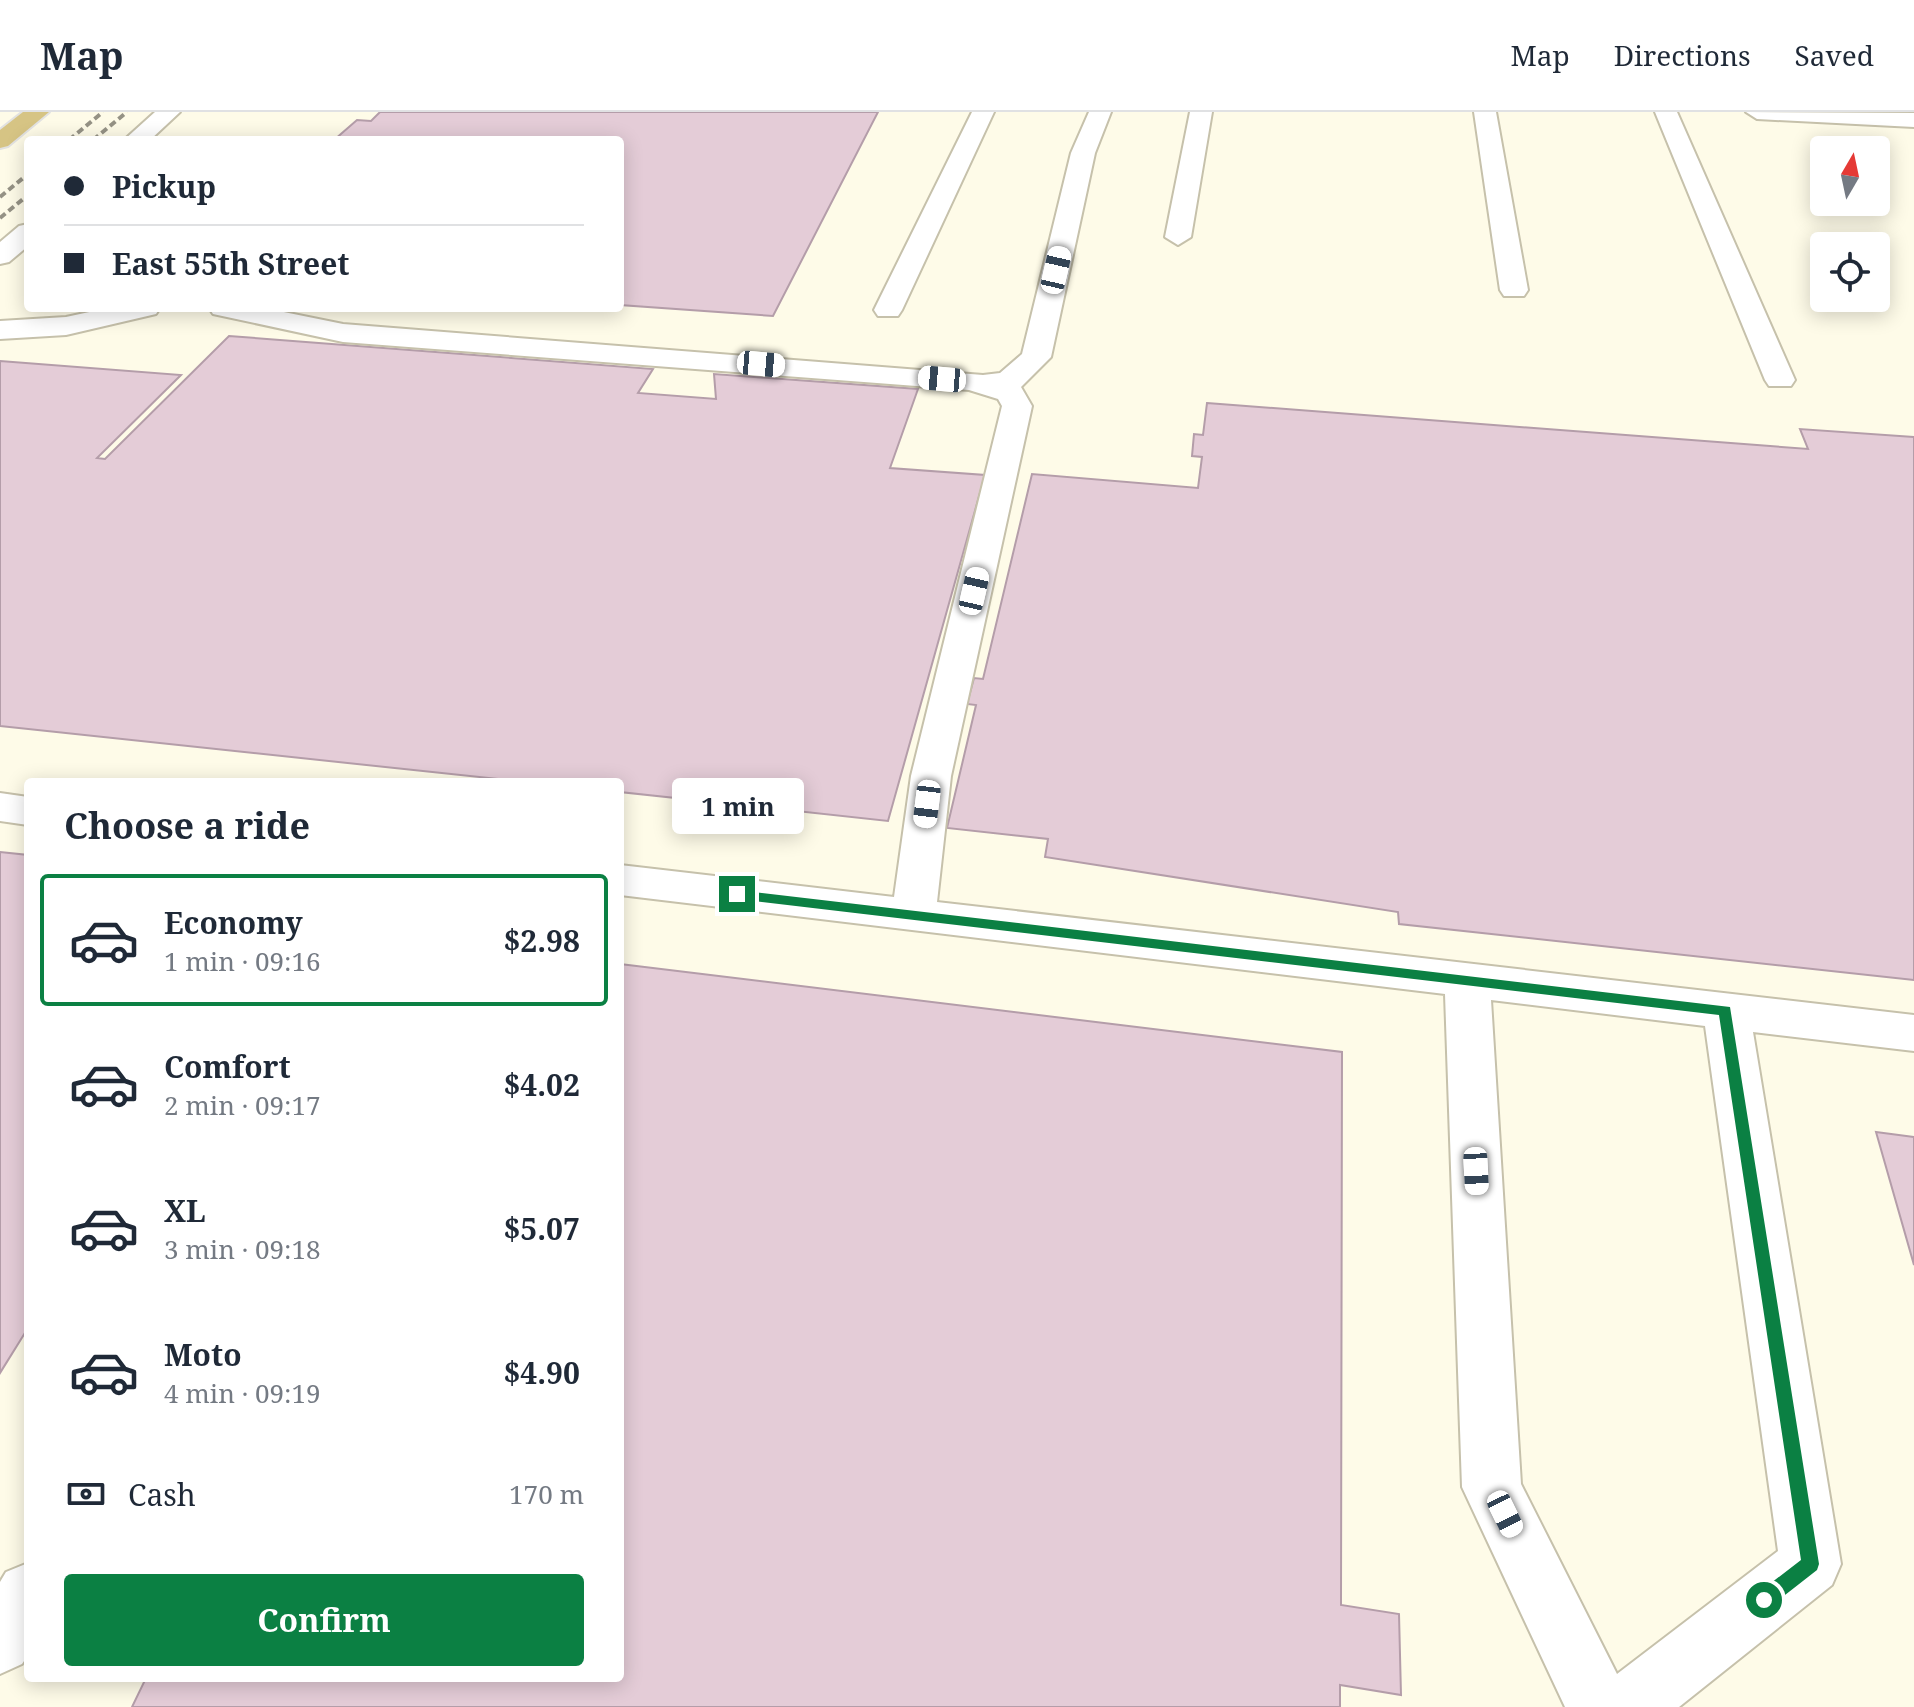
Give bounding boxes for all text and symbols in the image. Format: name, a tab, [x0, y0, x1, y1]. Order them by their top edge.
text: Map	[40, 29, 124, 81]
text: Map	[1510, 36, 1570, 74]
text: Directions	[1614, 36, 1751, 74]
text: Saved	[1795, 36, 1874, 74]
north arrow	[1810, 136, 1890, 216]
map controls	[1810, 136, 1890, 312]
text: Pickup	[112, 166, 216, 207]
button: locate	[1810, 232, 1890, 312]
text: East 55th Street	[112, 243, 350, 284]
car	[1039, 244, 1073, 296]
car	[736, 350, 786, 378]
car	[917, 365, 967, 393]
car	[957, 565, 991, 617]
callout: 1 min	[671, 778, 803, 834]
car	[912, 779, 942, 829]
text: 1 min	[701, 788, 775, 824]
text: Choose a ride	[64, 801, 310, 850]
route end	[719, 876, 755, 912]
text: Economy	[164, 902, 303, 943]
icon: car	[68, 904, 140, 976]
text: $2.98	[503, 920, 580, 961]
text: 1 min · 09:16	[164, 943, 321, 979]
text: Comfort	[164, 1046, 291, 1087]
icon: car	[68, 1048, 140, 1120]
text: $4.02	[503, 1064, 580, 1105]
text: 2 min · 09:17	[164, 1087, 321, 1123]
car	[1463, 1146, 1489, 1196]
text: XL	[164, 1190, 206, 1231]
icon: car	[68, 1192, 140, 1264]
text: $5.07	[503, 1208, 580, 1249]
text: 3 min · 09:18	[164, 1231, 321, 1267]
text: Moto	[164, 1334, 242, 1375]
icon: car	[68, 1336, 140, 1408]
text: $4.90	[503, 1352, 580, 1393]
text: 4 min · 09:19	[164, 1375, 321, 1411]
icon: cash	[64, 1472, 108, 1516]
text: Cash	[128, 1474, 196, 1515]
text: 170 m	[509, 1476, 584, 1512]
car	[1484, 1487, 1526, 1541]
button: Confirm	[64, 1574, 584, 1666]
route start	[1746, 1582, 1782, 1618]

